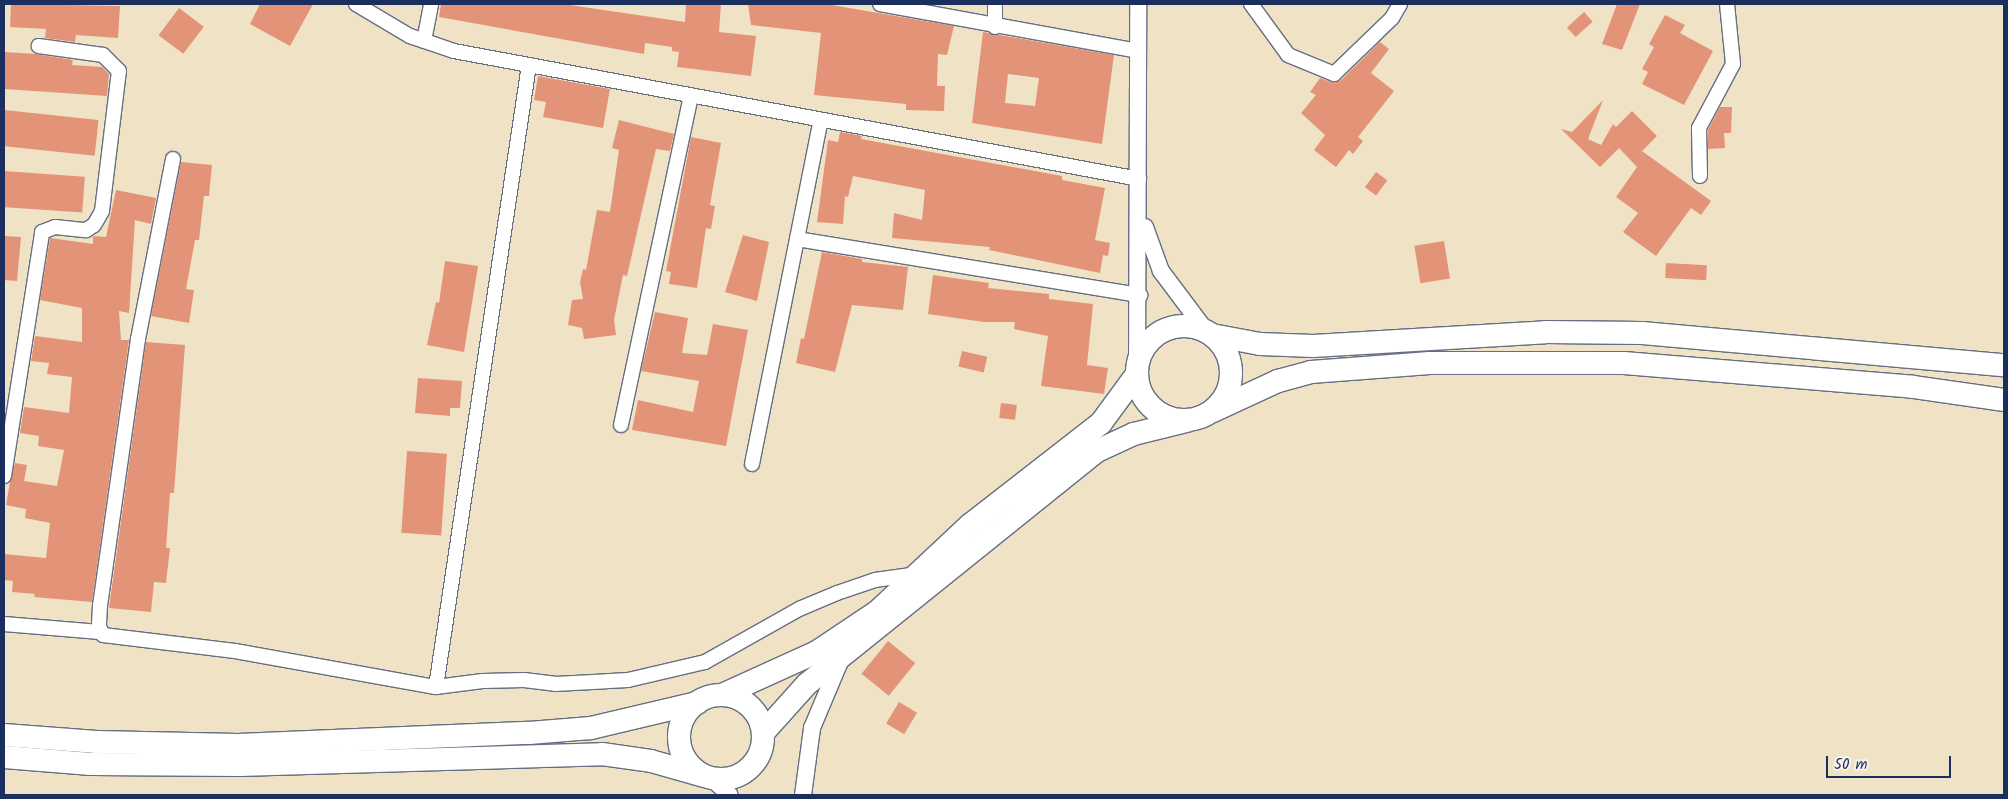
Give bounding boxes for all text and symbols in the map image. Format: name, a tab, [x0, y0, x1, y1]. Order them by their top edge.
scale bar	[1828, 746, 1953, 778]
text: 50 m	[1834, 753, 1868, 777]

